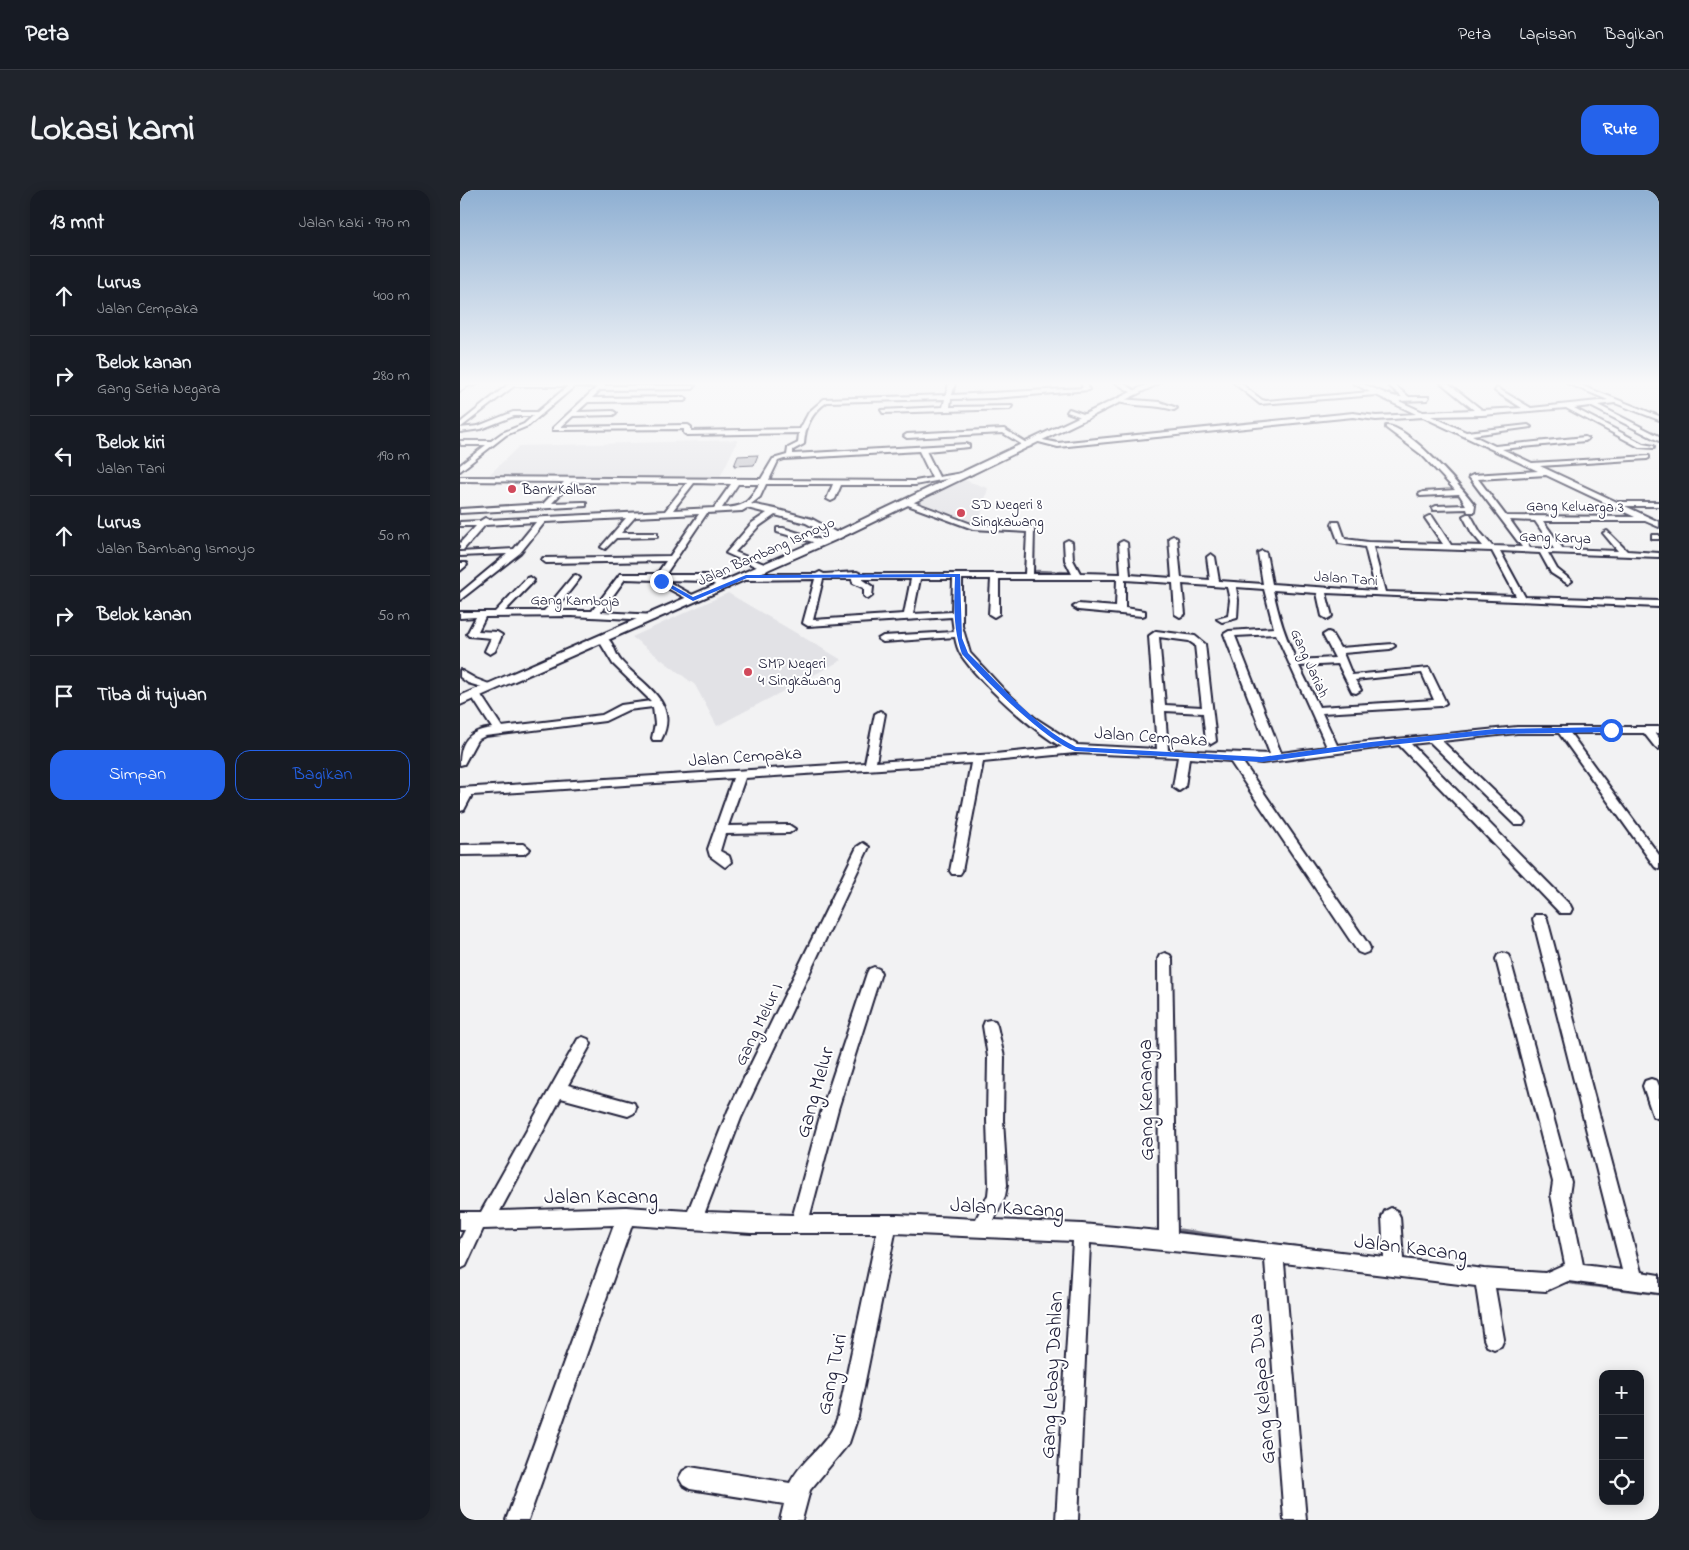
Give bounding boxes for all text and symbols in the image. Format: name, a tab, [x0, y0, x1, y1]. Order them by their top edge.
text: Peta	[25, 17, 69, 52]
text: Peta	[1458, 22, 1491, 48]
text: Lapisan	[1519, 22, 1576, 48]
text: Bagikan	[1604, 22, 1664, 48]
text: Lokasi kami	[30, 105, 195, 156]
button: Rute	[1581, 105, 1659, 155]
text: 13 mnt	[50, 208, 104, 238]
text: Jalan kaki · 970 m	[299, 211, 410, 235]
text: Lurus	[97, 270, 141, 297]
icon: ahead	[50, 282, 78, 310]
text: 400 m	[373, 284, 410, 308]
text: Jalan Cempaka	[97, 297, 198, 321]
text: Belok kanan	[97, 350, 191, 377]
icon: right	[50, 362, 78, 390]
text: 280 m	[373, 364, 410, 388]
text: Gang Setia Negara	[97, 377, 221, 401]
text: Belok kiri	[97, 430, 165, 457]
icon: left	[50, 442, 78, 470]
text: 190 m	[377, 444, 410, 468]
text: Jalan Tani	[97, 457, 165, 481]
place label: Bank Kalbar	[521, 479, 597, 501]
marker: Bank Kalbar	[506, 483, 518, 495]
place label: SD Negeri 8 Singkawang	[971, 494, 1044, 534]
street label: Gang Keluarga 3	[1526, 495, 1624, 520]
marker: SD Negeri 8 Singkawang	[955, 507, 967, 519]
text: Lurus	[97, 510, 141, 537]
street label: Jalan Bambang Ismoyo	[694, 512, 839, 593]
icon: ahead	[50, 522, 78, 550]
text: 50 m	[378, 524, 410, 548]
street label: Gang Karya	[1519, 526, 1591, 551]
text: Jalan Bambang Ismoyo	[97, 537, 255, 561]
street label: Jalan Tani	[1313, 566, 1379, 592]
route end	[650, 570, 673, 593]
street label: Gang Kamboja	[530, 589, 620, 614]
icon: right	[50, 602, 78, 630]
text: Belok kanan	[97, 602, 191, 629]
text: 50 m	[378, 604, 410, 628]
street label: Gang Jariah	[1283, 625, 1334, 702]
place label: SMP Negeri 4 Singkawang	[758, 653, 841, 693]
marker: SMP Negeri 4 Singkawang	[742, 666, 754, 678]
icon: arrive	[50, 682, 78, 710]
text: Tiba di tujuan	[97, 682, 207, 709]
route start	[1600, 719, 1623, 742]
street label: Jalan Cempaka	[1093, 721, 1208, 755]
street label: Jalan Cempaka	[688, 741, 803, 775]
button: Simpan	[50, 750, 225, 800]
button: Bagikan	[235, 750, 410, 800]
street label: Gang Melur I	[729, 979, 792, 1071]
street label: Gang Kenanga	[1131, 1039, 1165, 1161]
street label: Gang Melur	[789, 1043, 845, 1142]
street label: Jalan Kacang	[544, 1183, 658, 1215]
street label: Jalan Kacang	[949, 1191, 1065, 1229]
street label: Jalan Kacang	[1352, 1227, 1469, 1273]
street label: Gang Lebay Dahlan	[1034, 1290, 1074, 1460]
street label: Gang Kelapa Dua	[1241, 1312, 1286, 1465]
street label: Gang Turi	[810, 1331, 858, 1418]
map controls	[1599, 1370, 1644, 1505]
button: +	[1599, 1370, 1644, 1415]
button: −	[1599, 1415, 1644, 1460]
button: locate	[1599, 1460, 1644, 1505]

